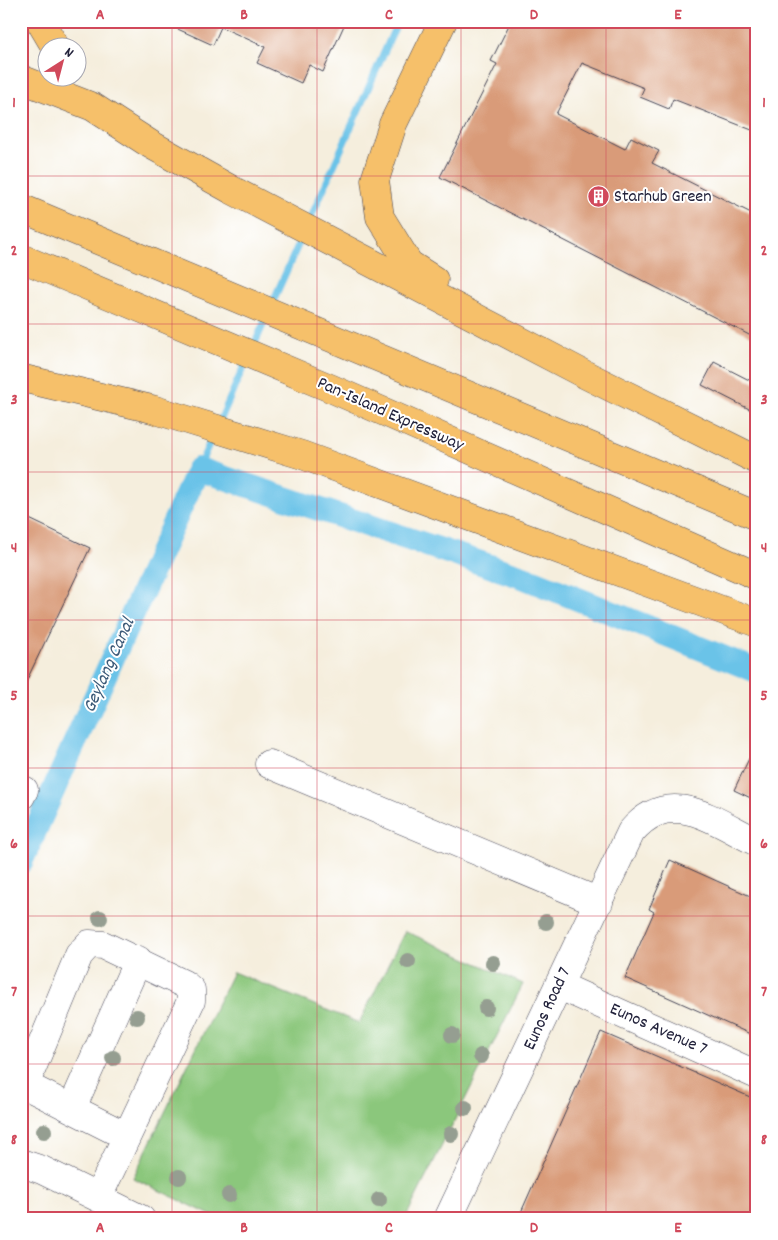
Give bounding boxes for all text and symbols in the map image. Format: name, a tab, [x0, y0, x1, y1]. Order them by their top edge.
text: A	[96, 4, 105, 27]
text: B	[240, 4, 248, 27]
text: C	[385, 4, 393, 27]
text: D	[530, 4, 539, 27]
text: E	[674, 4, 682, 27]
north arrow	[38, 38, 88, 88]
text: N	[60, 43, 77, 63]
text: 1	[12, 92, 16, 115]
text: 1	[762, 92, 766, 115]
building icon: Starhub Green	[586, 185, 610, 209]
place label: Starhub Green	[614, 185, 712, 210]
text: 2	[11, 240, 18, 263]
text: 2	[761, 240, 768, 263]
street label: Pan-Island Expressway	[313, 371, 468, 459]
text: 3	[10, 389, 18, 412]
text: 3	[760, 389, 768, 412]
text: 4	[11, 537, 17, 560]
text: 4	[761, 537, 767, 560]
water label: Geylang Canal	[77, 613, 143, 718]
text: 5	[10, 685, 18, 708]
text: 5	[760, 685, 768, 708]
text: 6	[10, 833, 18, 856]
text: 6	[760, 833, 768, 856]
street label: Eunos Road 7	[518, 963, 578, 1054]
text: 7	[11, 981, 17, 1004]
text: 7	[761, 981, 767, 1004]
street label: Eunos Avenue 7	[605, 997, 711, 1063]
text: 8	[11, 1129, 18, 1152]
text: 8	[761, 1129, 768, 1152]
text: A	[96, 1217, 105, 1240]
text: B	[240, 1217, 248, 1240]
text: C	[385, 1217, 393, 1240]
text: D	[530, 1217, 539, 1240]
text: E	[674, 1217, 682, 1240]

